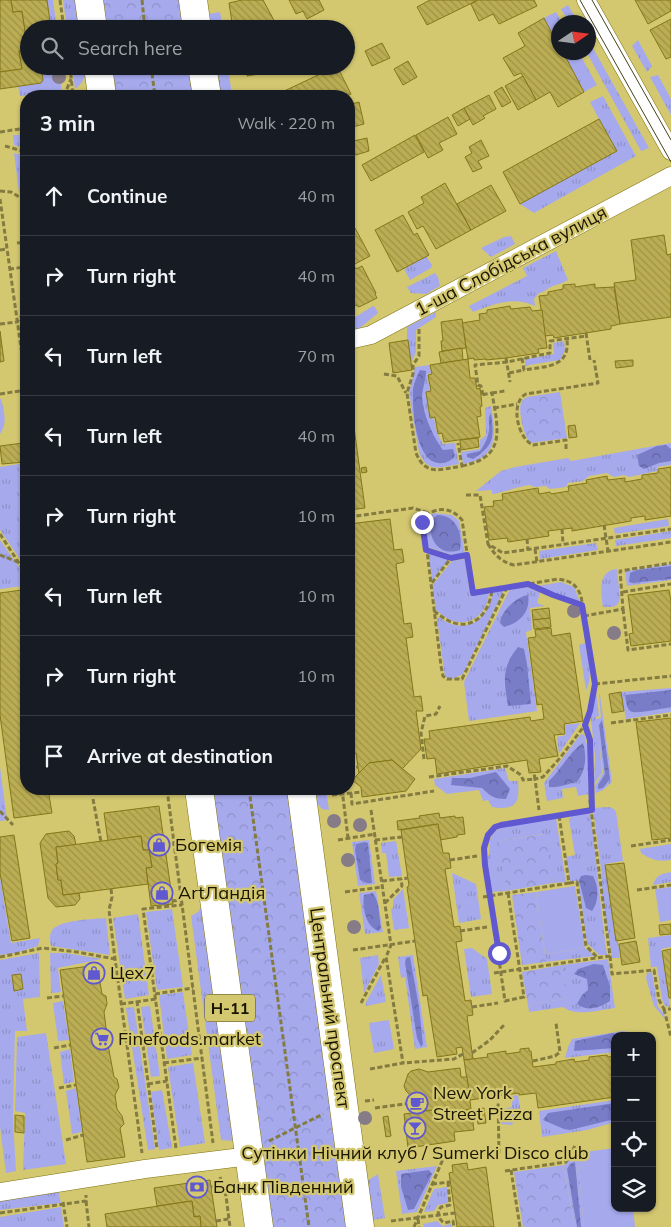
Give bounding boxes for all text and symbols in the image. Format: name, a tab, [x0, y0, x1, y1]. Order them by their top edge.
north arrow	[551, 15, 596, 60]
search box	[20, 20, 355, 75]
icon: search	[38, 34, 66, 62]
text: Search here	[78, 36, 182, 60]
text: 3 min	[40, 110, 95, 136]
text: Walk · 220 m	[237, 113, 335, 133]
icon: ahead	[40, 182, 68, 210]
text: Continue	[87, 184, 167, 208]
text: 40 m	[298, 186, 335, 206]
street label: 1-ша Слобідська вулиця	[411, 200, 611, 321]
icon: right	[40, 262, 68, 290]
text: Turn right	[87, 264, 176, 288]
text: 40 m	[298, 266, 335, 286]
icon: left	[40, 342, 68, 370]
text: Turn left	[87, 344, 162, 368]
text: 70 m	[298, 346, 335, 366]
icon: left	[40, 422, 68, 450]
text: Turn left	[87, 424, 162, 448]
text: 40 m	[298, 426, 335, 446]
icon: right	[40, 502, 68, 530]
text: Turn right	[87, 504, 176, 528]
text: 10 m	[298, 506, 335, 526]
route end	[411, 511, 434, 534]
icon: left	[40, 582, 68, 610]
text: Turn left	[87, 584, 162, 608]
text: 10 m	[298, 586, 335, 606]
icon: right	[40, 662, 68, 690]
text: Turn right	[87, 664, 176, 688]
text: 10 m	[298, 666, 335, 686]
icon: arrive	[40, 742, 68, 770]
text: Arrive at destination	[87, 744, 273, 768]
shop icon: Богемія	[147, 833, 171, 857]
place label: Богемія	[175, 833, 242, 856]
shop icon: ArtЛандія	[150, 881, 174, 905]
place label: ArtЛандія	[178, 881, 265, 904]
street label: Центральний проспект	[305, 906, 356, 1111]
route start	[488, 942, 511, 965]
shop icon: Цех7	[82, 961, 106, 985]
place label: Цех7	[110, 961, 155, 984]
road number: Н-11	[205, 994, 255, 1021]
supermarket icon: Finefoods.market	[90, 1027, 114, 1051]
place label: Finefoods.market	[118, 1027, 261, 1050]
map controls	[611, 1032, 656, 1212]
button: +	[611, 1032, 656, 1077]
button: −	[611, 1077, 656, 1122]
place label: New York Street Pizza	[433, 1081, 533, 1125]
cafe icon: New York Street Pizza	[405, 1091, 429, 1115]
bar icon: Сутінки Нічний клуб / Sumerki Disco club	[403, 1116, 427, 1140]
button: locate	[611, 1122, 656, 1167]
place label: Сутінки Нічний клуб / Sumerki Disco club	[241, 1141, 589, 1164]
button: layers	[611, 1167, 656, 1212]
bank icon: Банк Південний	[185, 1175, 209, 1199]
place label: Банк Південний	[213, 1175, 354, 1198]

